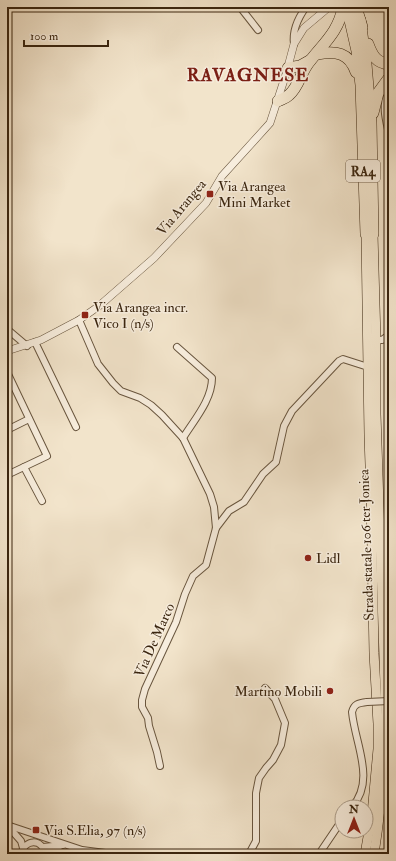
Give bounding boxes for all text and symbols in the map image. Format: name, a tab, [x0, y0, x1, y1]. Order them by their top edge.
scale bar	[24, 22, 108, 48]
text: 100 m	[30, 29, 59, 44]
district label: RAVAGNESE	[187, 64, 309, 87]
road number: RA4	[346, 160, 380, 182]
street label: Via Arangea	[153, 176, 210, 239]
place label: Via Arangea Mini Market	[218, 178, 291, 211]
marker: Via Arangea Mini Market	[205, 189, 215, 199]
place label: Via Arangea incr. Vico I (n/s)	[93, 299, 188, 332]
marker: Via Arangea incr. Vico I (n/s)	[80, 310, 90, 320]
street label: Strada statale 106 ter Jonica	[355, 469, 378, 621]
place label: Lidl	[316, 550, 341, 567]
marker: Lidl	[303, 553, 313, 563]
street label: Via De Marco	[131, 600, 178, 680]
place label: Martino Mobili	[235, 683, 322, 700]
marker: Martino Mobili	[325, 686, 335, 696]
north arrow	[334, 799, 374, 839]
text: N	[348, 803, 360, 816]
place label: Via S.Elia, 97 (n/s)	[44, 822, 146, 839]
marker: Via S.Elia, 97 (n/s)	[31, 825, 41, 835]

